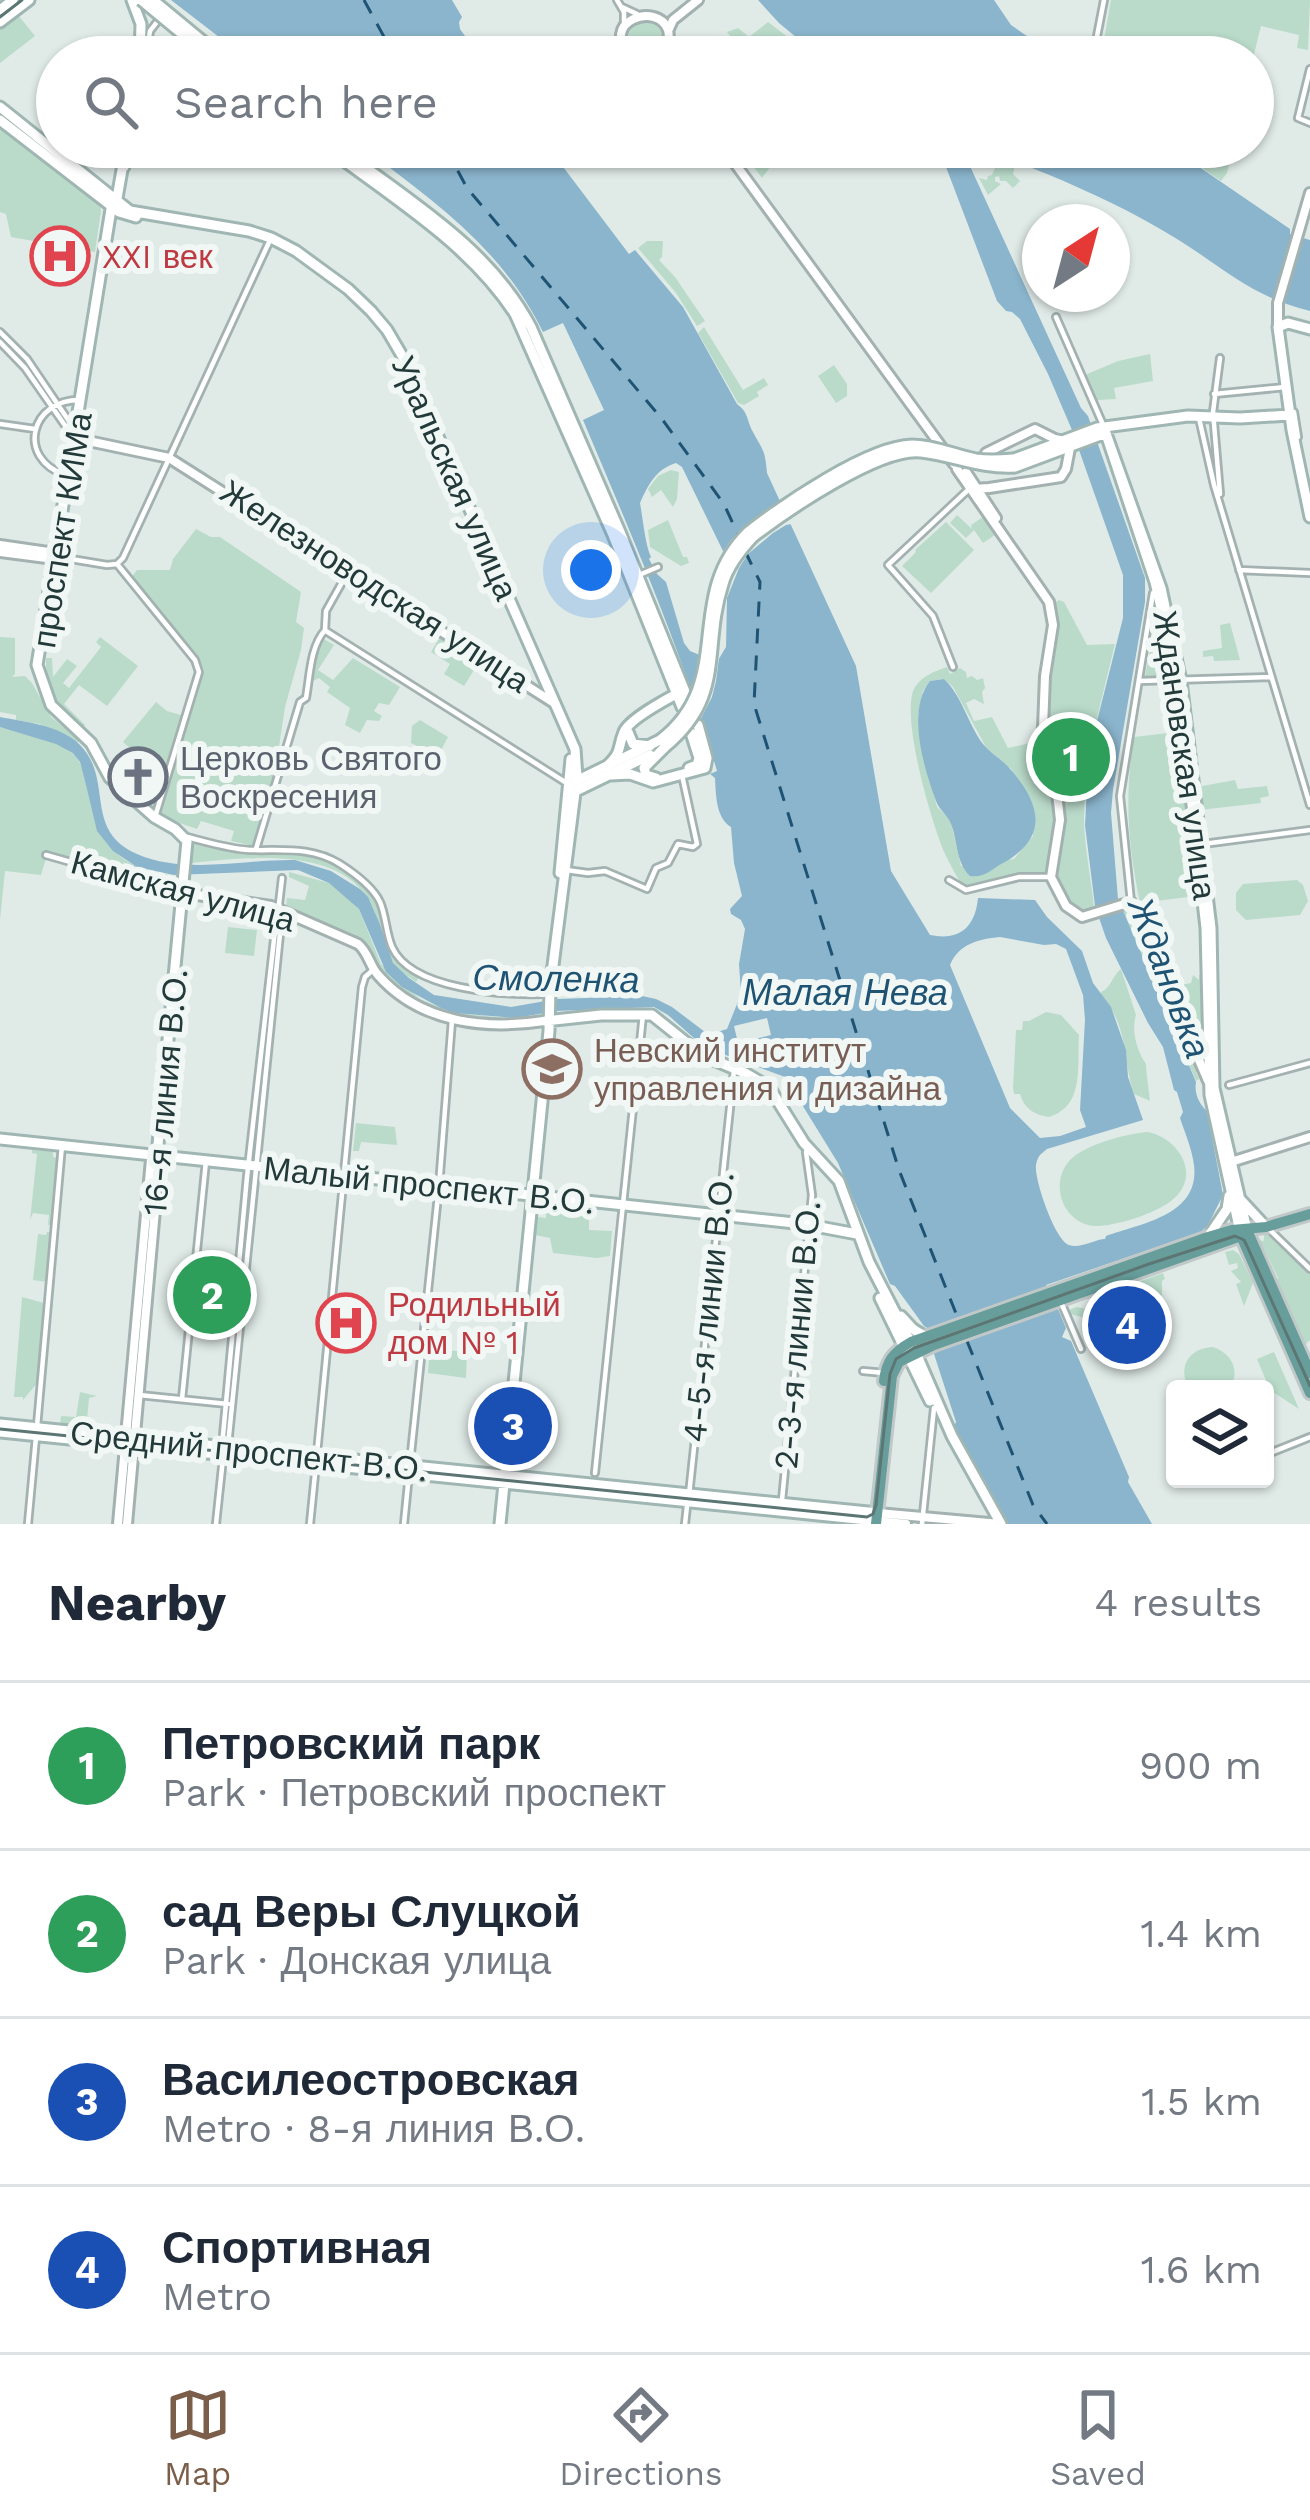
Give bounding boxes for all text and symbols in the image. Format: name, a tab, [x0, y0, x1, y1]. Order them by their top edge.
search box	[36, 36, 1274, 168]
icon: search	[78, 69, 144, 135]
text: Search here	[174, 76, 438, 129]
north arrow	[1022, 204, 1130, 312]
hospital icon: XXI век	[29, 225, 91, 287]
place label: XXI век	[102, 237, 213, 276]
street label: Уральская улица	[384, 350, 526, 606]
street label: проспект КИМа	[24, 409, 100, 650]
street label: Железноводская улица	[213, 472, 537, 701]
your location	[561, 540, 621, 600]
street label: Ждановская улица	[1145, 608, 1225, 903]
pin: 1	[1032, 712, 1110, 802]
place label: Церковь Святого Воскресения	[180, 739, 442, 816]
church icon: Церковь Святого Воскресения	[107, 746, 169, 808]
street label: Камская улица	[67, 842, 300, 940]
water label: Ждановка	[1118, 890, 1219, 1064]
water label: Смоленка	[472, 957, 640, 1001]
street label: 16-я линия В.О.	[135, 967, 195, 1217]
water label: Малая Нева	[742, 972, 948, 1014]
place label: Невский институт управления и дизайна	[594, 1031, 942, 1108]
school or university icon: Невский институт управления и дизайна	[521, 1038, 583, 1100]
street label: Малый проспект В.О.	[262, 1148, 596, 1222]
street label: 4-5-я линии В.О.	[674, 1170, 742, 1444]
street label: 2-3-я линии В.О.	[766, 1199, 828, 1471]
pin: 2	[173, 1250, 251, 1340]
pin: 4	[1088, 1280, 1166, 1370]
place label: Родильный дом № 1	[388, 1285, 561, 1362]
hospital icon: Родильный дом № 1	[315, 1292, 377, 1354]
map controls	[1166, 1380, 1274, 1488]
button: layers	[1166, 1380, 1274, 1488]
pin: 3	[474, 1381, 552, 1471]
street label: Средний проспект В.О.	[68, 1413, 430, 1489]
text: Nearby	[48, 1573, 226, 1632]
text: 4 results	[1094, 1580, 1262, 1625]
text: Петровский парк	[162, 1717, 540, 1770]
text: 1	[79, 1743, 95, 1788]
text: 900 m	[1139, 1743, 1262, 1788]
text: Park · Петровский проспект	[162, 1770, 666, 1815]
text: сад Веры Слуцкой	[162, 1885, 581, 1938]
text: 2	[75, 1911, 99, 1956]
text: 1.4 km	[1140, 1911, 1262, 1956]
text: Park · Донская улица	[162, 1938, 551, 1983]
text: Василеостровская	[162, 2053, 580, 2106]
text: 3	[75, 2079, 99, 2124]
text: 1.5 km	[1141, 2079, 1262, 2124]
text: Metro · 8-я линия В.О.	[162, 2106, 585, 2151]
text: Спортивная	[162, 2221, 432, 2274]
text: 4	[74, 2247, 100, 2292]
text: 1.6 km	[1141, 2247, 1262, 2292]
text: Metro	[162, 2274, 272, 2319]
tab: Map	[164, 2382, 231, 2493]
tab: Directions	[559, 2382, 722, 2493]
tab: Saved	[1050, 2382, 1146, 2493]

